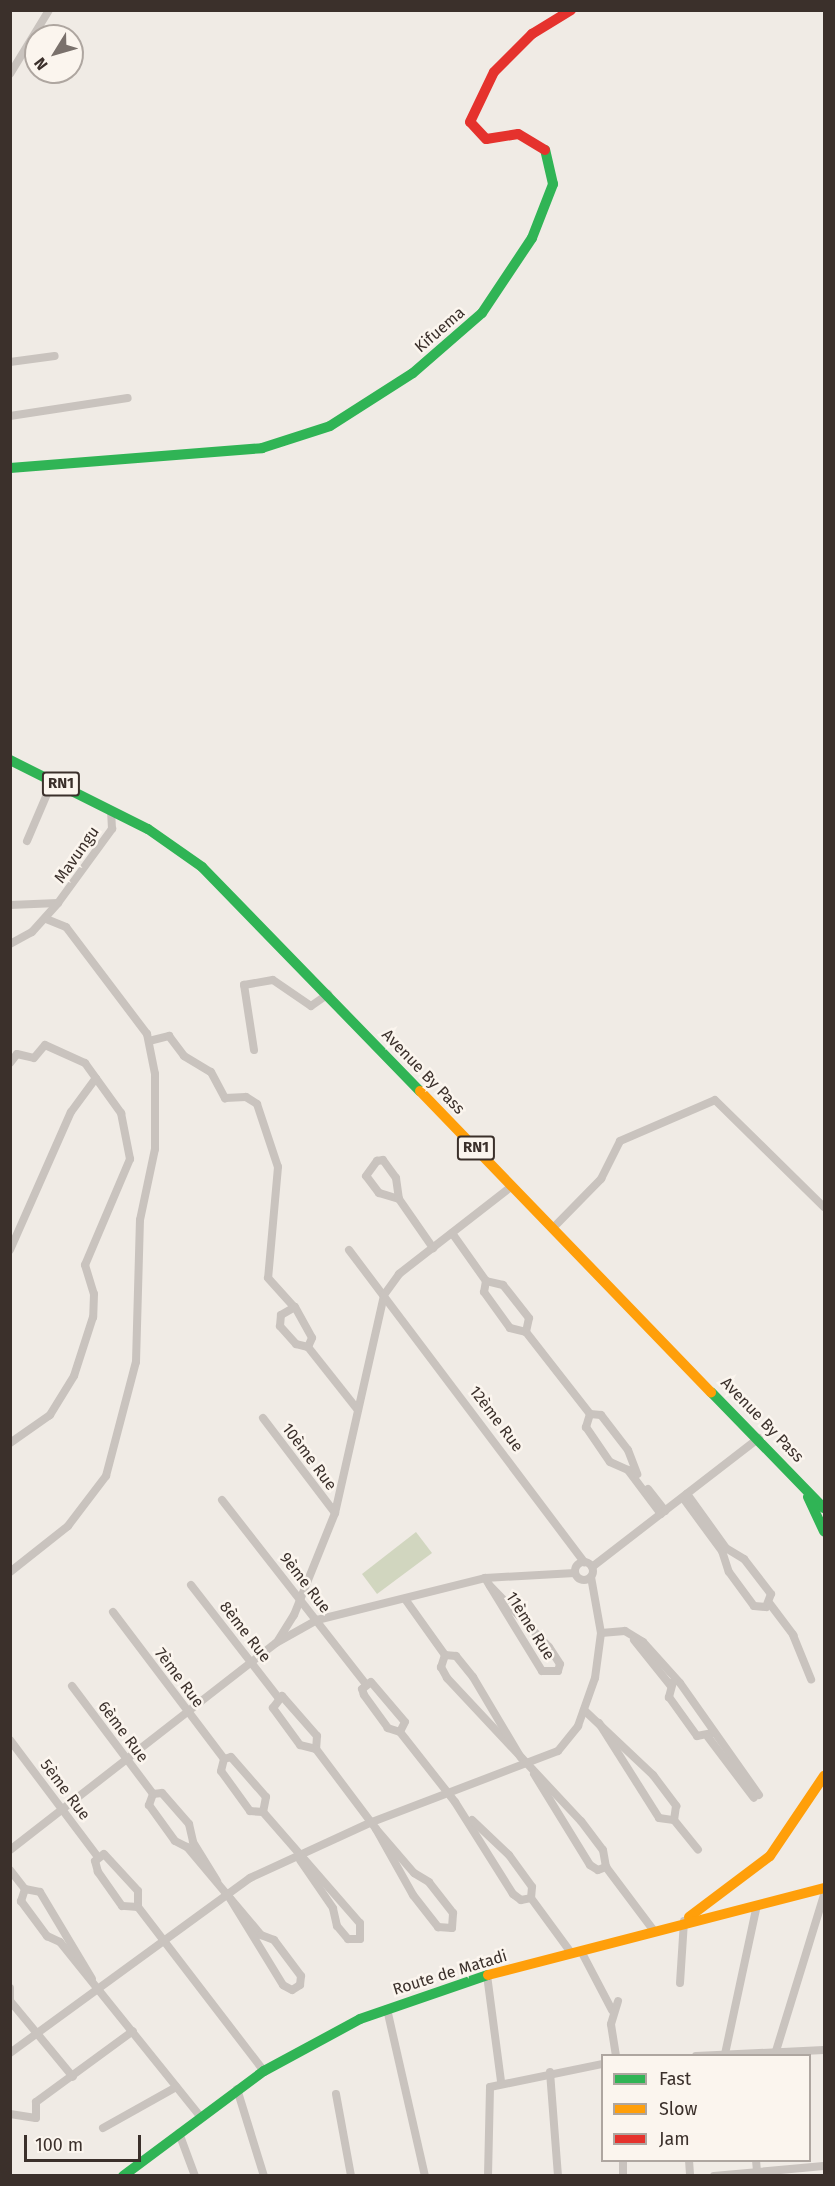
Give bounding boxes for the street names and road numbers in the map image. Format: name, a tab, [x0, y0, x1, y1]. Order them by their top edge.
street label: Kifuema	[411, 303, 469, 357]
road number: RN1	[42, 772, 80, 796]
street label: Mavungu	[51, 823, 103, 887]
street label: Avenue By Pass	[378, 1025, 468, 1119]
road number: RN1	[456, 1136, 496, 1160]
street label: Avenue By Pass	[717, 1373, 807, 1467]
street label: 12ème Rue	[465, 1382, 527, 1456]
street label: 10ème Rue	[278, 1420, 340, 1494]
street label: 9ème Rue	[275, 1549, 335, 1617]
street label: 11ème Rue	[502, 1588, 558, 1664]
street label: 8ème Rue	[215, 1598, 275, 1666]
street label: 7ème Rue	[150, 1644, 208, 1712]
street label: 6ème Rue	[94, 1698, 152, 1766]
street label: 5ème Rue	[36, 1756, 94, 1824]
street label: Route de Matadi	[390, 1946, 510, 2000]

